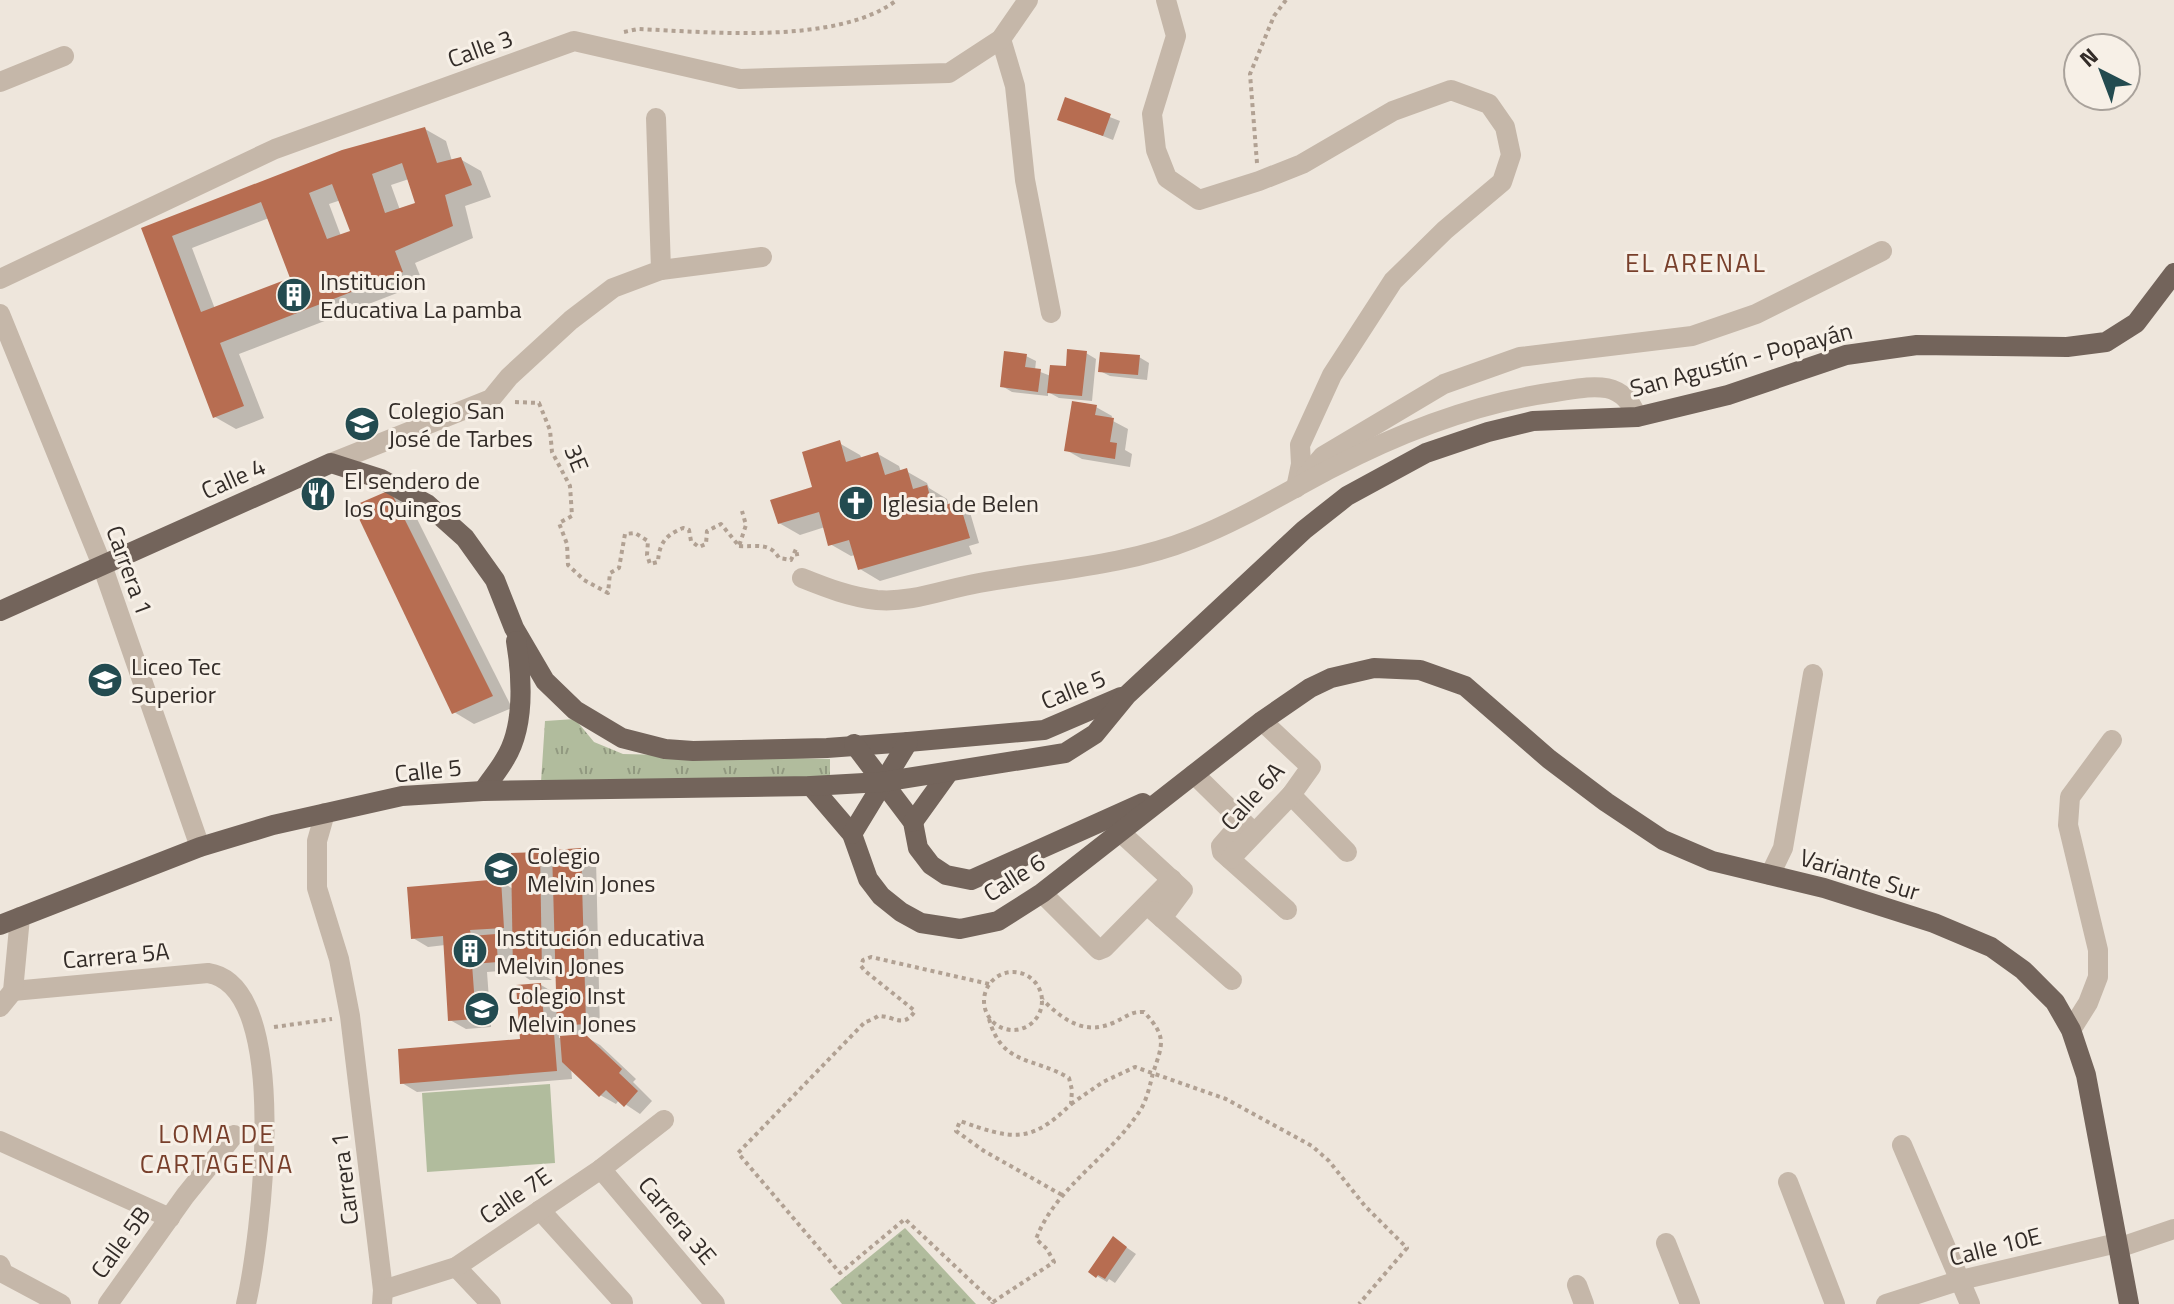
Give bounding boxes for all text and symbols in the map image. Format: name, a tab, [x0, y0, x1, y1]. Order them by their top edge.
street label: Calle 3	[442, 20, 518, 76]
north arrow	[2062, 32, 2142, 112]
text: N	[2072, 39, 2106, 75]
district label: EL ARENAL	[1625, 243, 1767, 282]
place label: Institucion Educativa La pamba	[320, 263, 522, 327]
building icon: Institucion Educativa La pamba	[275, 276, 313, 314]
street label: San Agustín - Popayán	[1626, 312, 1856, 406]
place label: Colegio San José de Tarbes	[388, 392, 533, 456]
school or university icon: Colegio San José de Tarbes	[343, 405, 381, 443]
street label: 3E	[555, 439, 599, 477]
street label: Calle 4	[195, 448, 271, 508]
place label: El sendero de los Quingos	[344, 462, 480, 526]
restaurant icon: El sendero de los Quingos	[299, 475, 337, 513]
church icon: Iglesia de Belen	[837, 484, 875, 522]
place label: Iglesia de Belen	[882, 485, 1039, 521]
street label: Carrera 1	[97, 520, 163, 620]
place label: Liceo Tec Superior	[131, 648, 221, 712]
street label: Calle 5	[1035, 660, 1111, 718]
school or university icon: Liceo Tec Superior	[86, 661, 124, 699]
street label: Calle 5	[393, 749, 463, 791]
street label: Calle 6A	[1211, 754, 1293, 838]
place label: Colegio Melvin Jones	[527, 837, 655, 901]
street label: Variante Sur	[1796, 839, 1924, 909]
street label: Calle 6	[976, 844, 1052, 910]
school or university icon: Colegio Melvin Jones	[482, 850, 520, 888]
place label: Institución educativa Melvin Jones	[496, 919, 704, 983]
street label: Carrera 5A	[61, 932, 171, 978]
building icon: Institución educativa Melvin Jones	[451, 932, 489, 970]
place label: Colegio Inst Melvin Jones	[508, 977, 636, 1041]
school or university icon: Colegio Inst Melvin Jones	[463, 990, 501, 1028]
district label: LOMA DE CARTAGENA	[140, 1114, 294, 1183]
street label: Carrera 1	[320, 1131, 368, 1227]
street label: Calle 7E	[472, 1158, 558, 1232]
street label: Carrera 3E	[630, 1168, 726, 1272]
street label: Calle 5B	[81, 1198, 159, 1286]
street label: Calle 10E	[1945, 1217, 2045, 1275]

